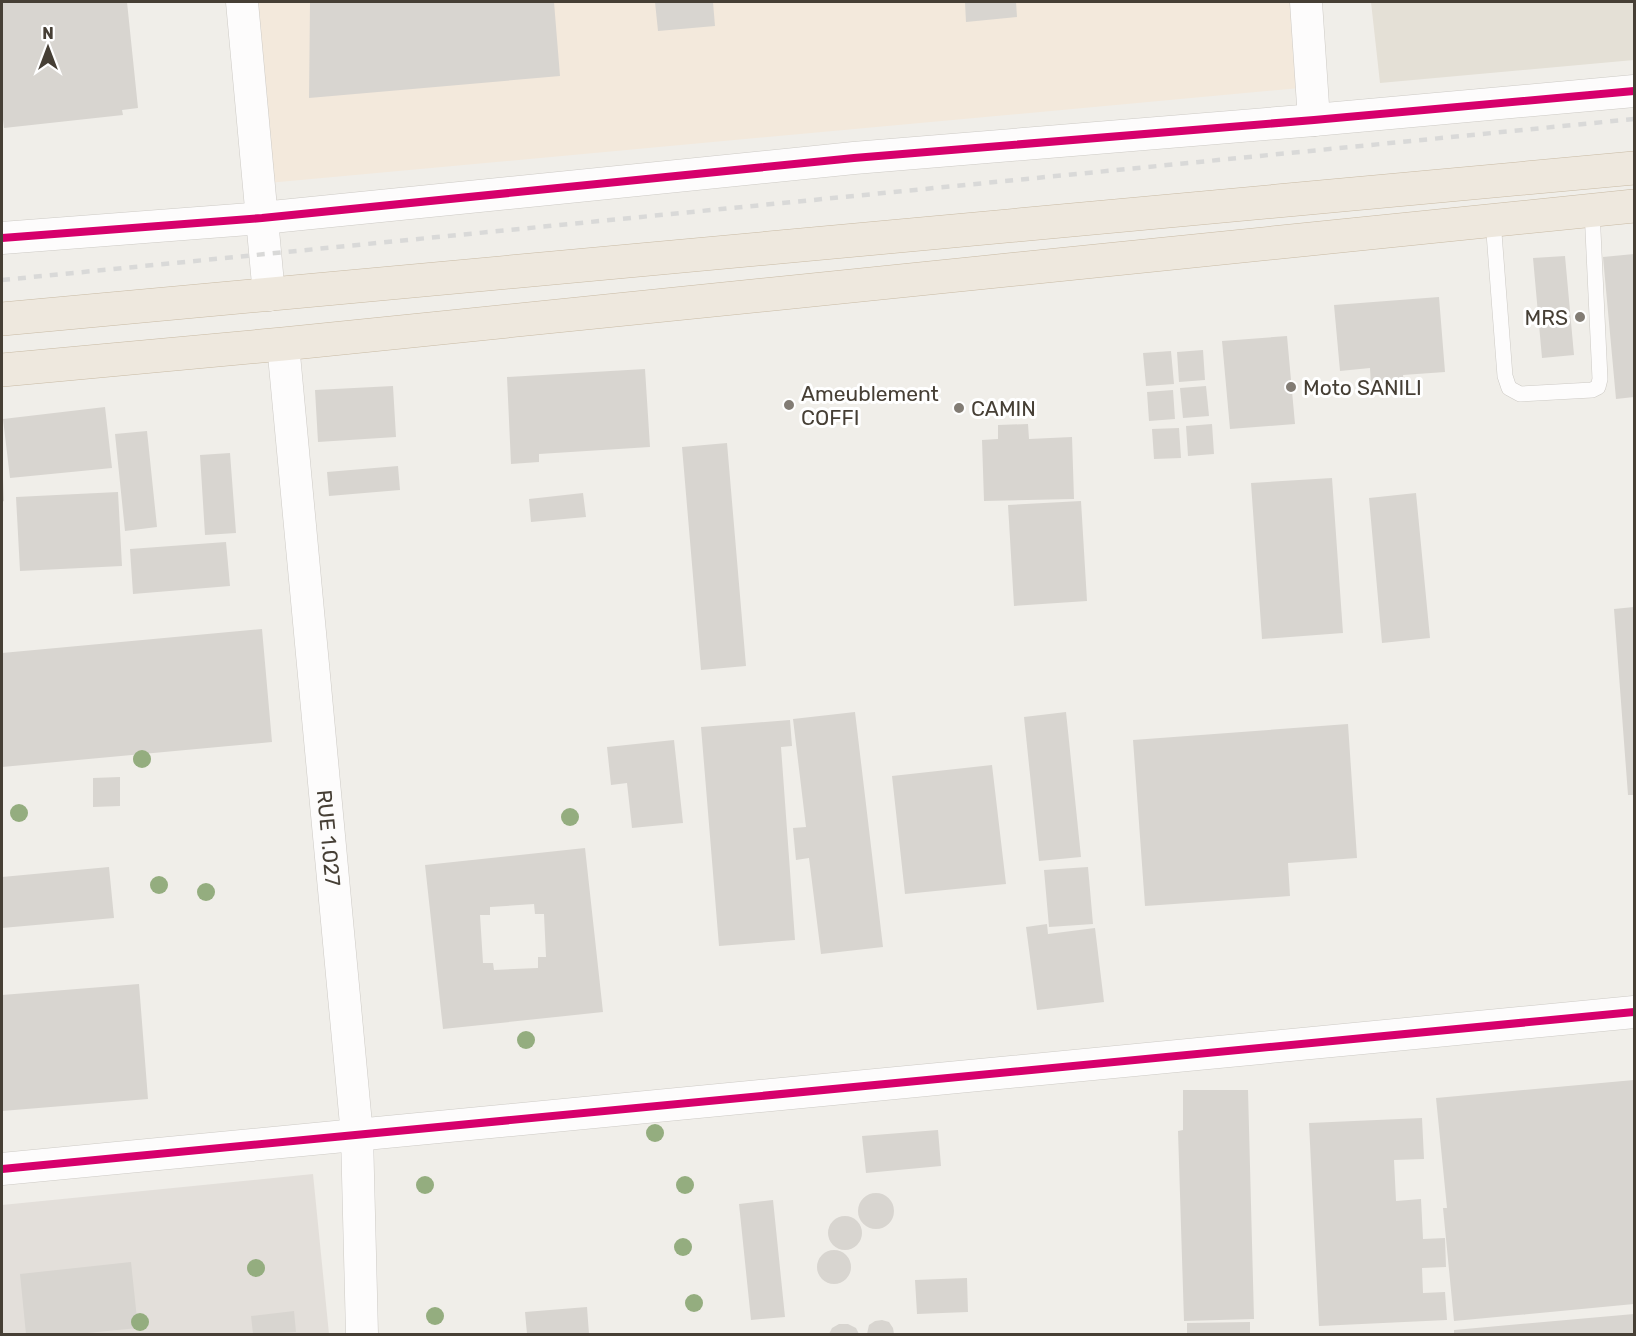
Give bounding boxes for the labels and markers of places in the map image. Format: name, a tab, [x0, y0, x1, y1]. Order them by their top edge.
place label: MRS	[1525, 305, 1568, 330]
marker: MRS	[1573, 310, 1587, 324]
place label: Moto SANILI	[1303, 375, 1422, 400]
marker: Moto SANILI	[1284, 380, 1298, 394]
place label: Ameublement COFFI	[801, 381, 939, 430]
place label: CAMIN	[971, 396, 1036, 421]
marker: Ameublement COFFI	[782, 398, 796, 412]
marker: CAMIN	[952, 401, 966, 415]

